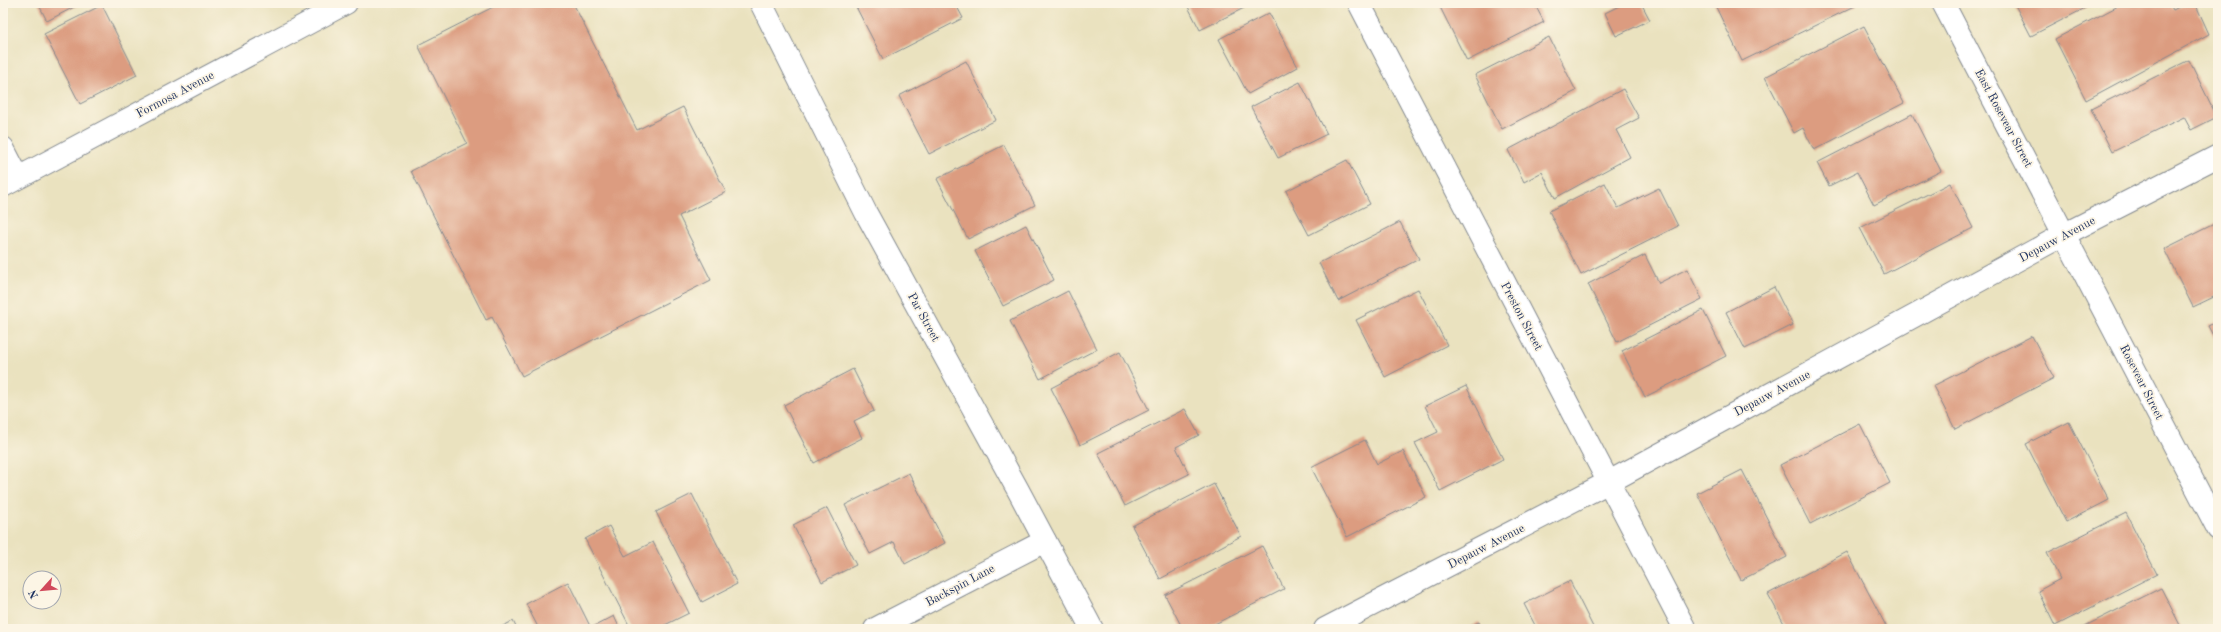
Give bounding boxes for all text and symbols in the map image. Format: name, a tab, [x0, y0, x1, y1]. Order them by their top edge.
street label: East Rosevear Street	[1972, 67, 2034, 170]
street label: Formosa Avenue	[135, 69, 217, 120]
street label: Depauw Avenue	[2017, 215, 2098, 265]
street label: Preston Street	[1498, 280, 1544, 353]
street label: Par Street	[905, 291, 941, 344]
street label: Rosevear Street	[2117, 343, 2165, 422]
street label: Depauw Avenue	[1732, 369, 1813, 419]
street label: Depauw Avenue	[1446, 522, 1527, 571]
street label: Backspin Lane	[924, 562, 997, 609]
north arrow	[22, 570, 62, 610]
text: N	[27, 587, 41, 600]

